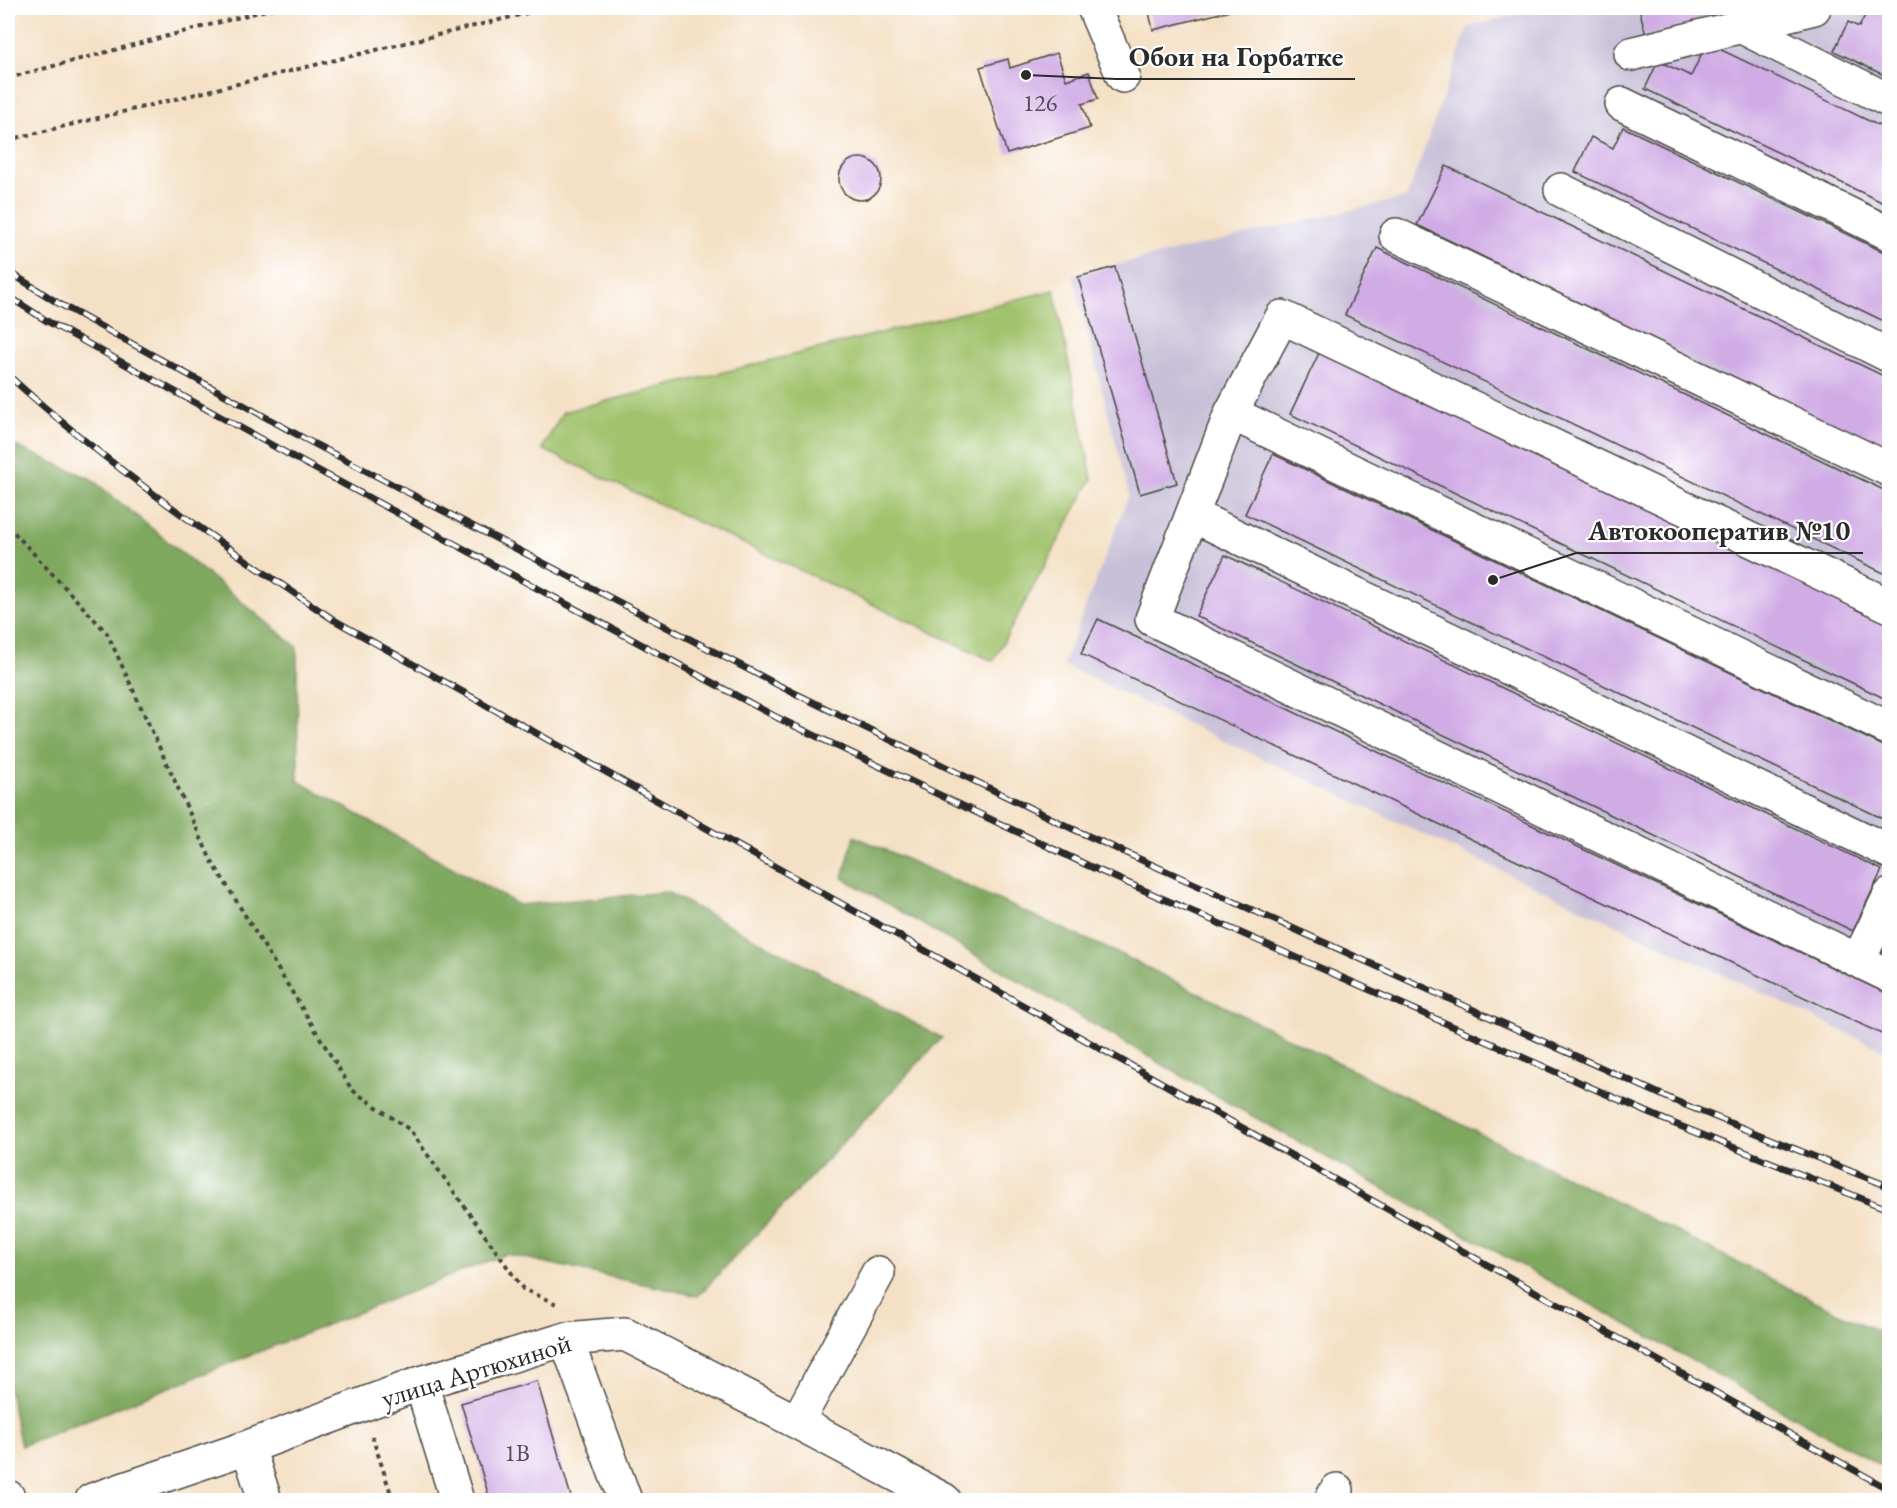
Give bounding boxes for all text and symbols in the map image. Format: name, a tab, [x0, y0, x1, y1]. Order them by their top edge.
callout: Обои на Горбатке	[1116, 33, 1355, 79]
text: Обои на Горбатке	[1129, 38, 1343, 74]
house number: 126	[1023, 87, 1057, 118]
callout: Автокооператив №10	[1576, 507, 1863, 553]
text: Автокооператив №10	[1587, 512, 1850, 548]
street label: улица Артюхиной	[377, 1325, 575, 1415]
house number: 1В	[504, 1437, 530, 1468]

